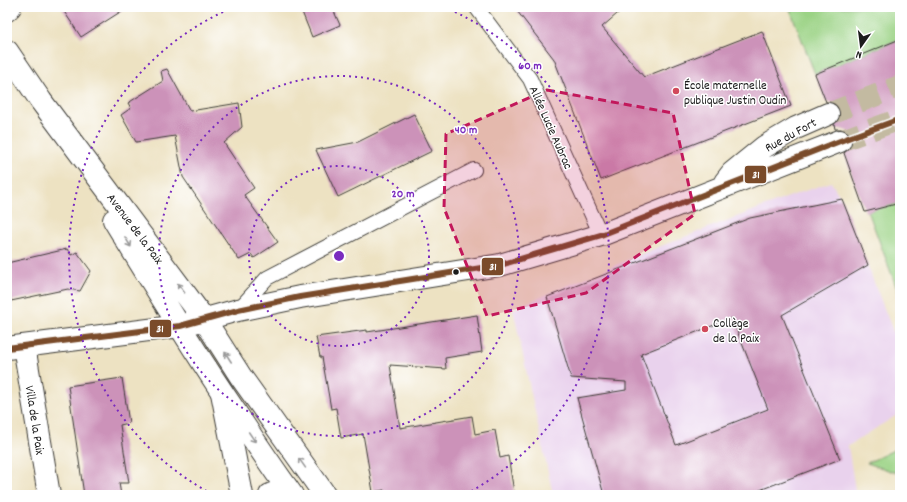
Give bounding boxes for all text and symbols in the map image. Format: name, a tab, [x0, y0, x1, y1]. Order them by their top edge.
north arrow	[841, 26, 881, 66]
text: N	[854, 45, 864, 62]
text: 60 m	[518, 58, 542, 75]
place label: École maternelle publique Justin Oudin	[684, 77, 786, 111]
street label: Allée Lucie Aubrac	[523, 83, 577, 173]
marker: École maternelle publique Justin Oudin	[671, 86, 681, 96]
street label: Rue du Fort	[762, 114, 821, 158]
text: 40 m	[455, 122, 477, 139]
line badge: 31	[744, 165, 767, 184]
text: 31	[752, 168, 760, 184]
text: 20 m	[392, 186, 414, 203]
street label: Avenue de la Paix	[101, 190, 167, 269]
one-way arrow	[124, 236, 132, 248]
centre of rings	[332, 249, 346, 263]
line badge: 31	[481, 257, 504, 276]
text: 31	[489, 260, 497, 276]
unlabelled marker	[451, 267, 461, 277]
one-way arrow	[176, 282, 185, 293]
place label: Collège de la Paix	[713, 315, 759, 349]
line badge: 31	[149, 319, 172, 338]
text: 31	[156, 322, 164, 338]
marker: Collège de la Paix	[700, 324, 710, 334]
one-way arrow	[224, 351, 232, 362]
street label: Villa de la Paix	[19, 384, 48, 457]
one-way arrow	[248, 431, 256, 442]
one-way arrow	[298, 458, 306, 469]

